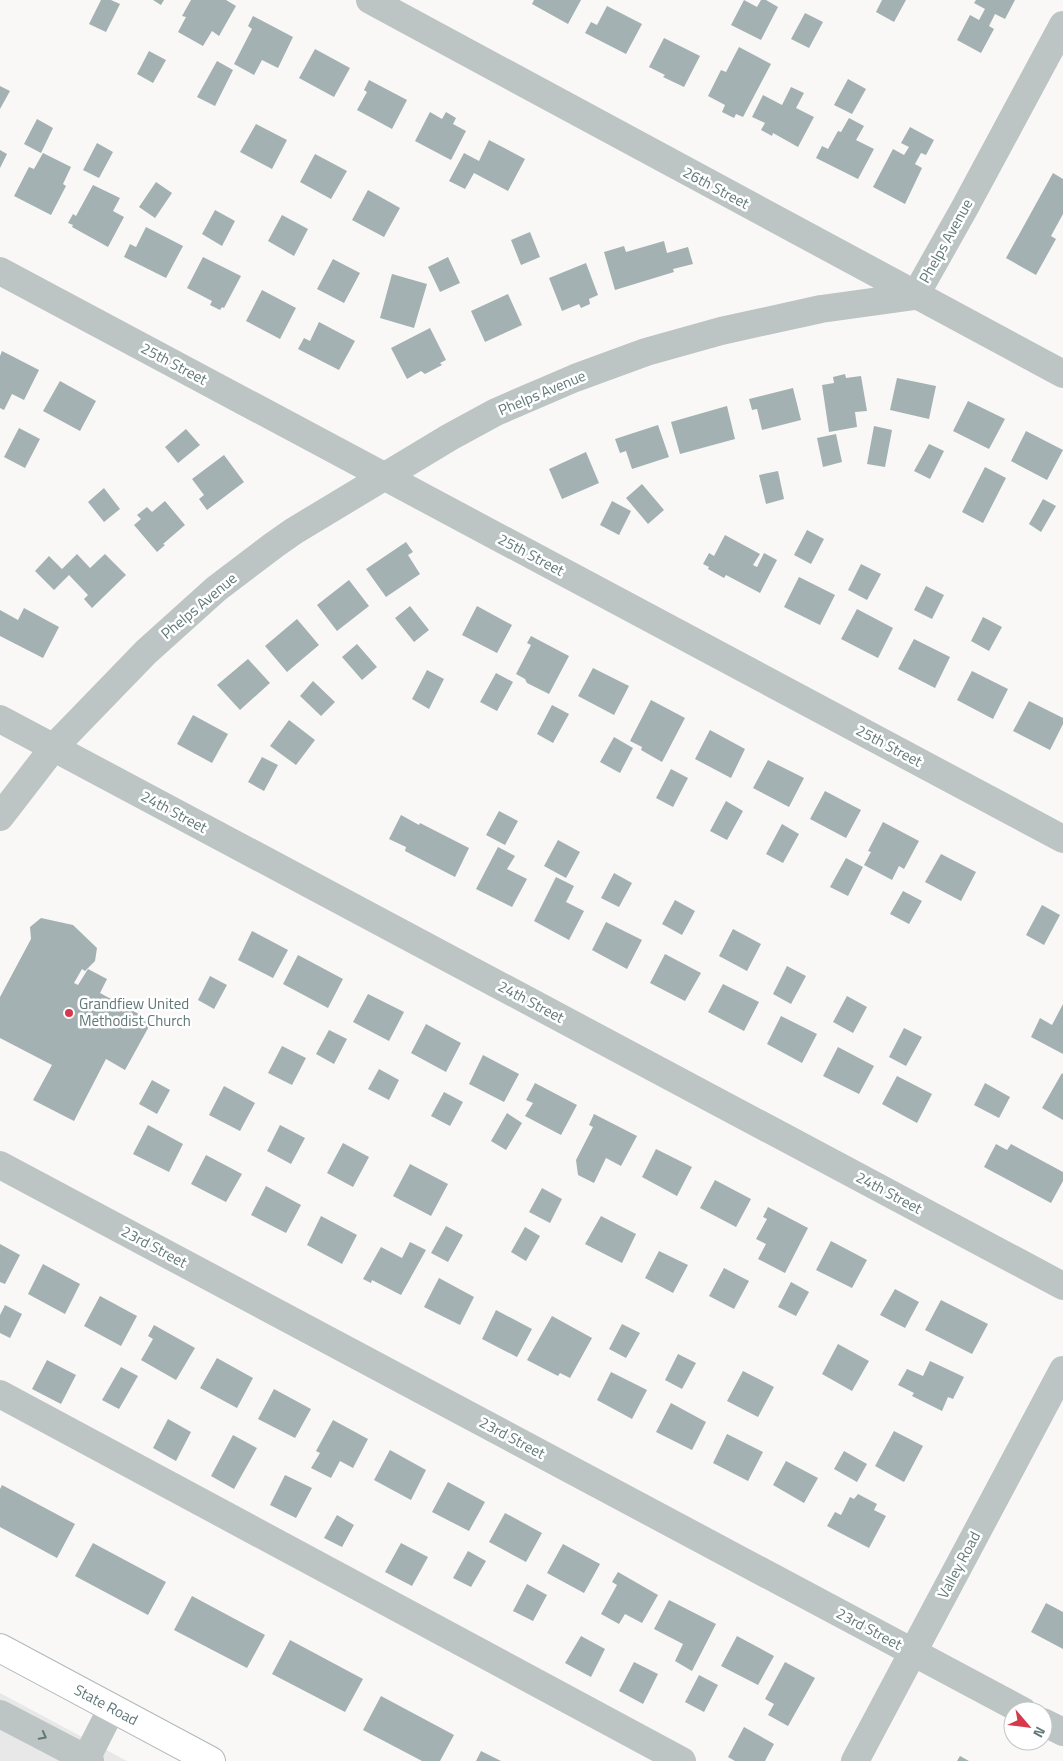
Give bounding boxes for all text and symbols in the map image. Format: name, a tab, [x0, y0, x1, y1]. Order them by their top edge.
street label: 26th Street	[679, 160, 754, 215]
street label: Phelps Avenue	[913, 194, 978, 287]
street label: 25th Street	[137, 336, 212, 391]
street label: Phelps Avenue	[494, 364, 589, 421]
street label: 25th Street	[494, 527, 569, 582]
street label: Phelps Avenue	[156, 567, 242, 644]
street label: 25th Street	[852, 718, 927, 773]
street label: 24th Street	[137, 784, 212, 839]
street label: 24th Street	[494, 974, 569, 1029]
place label: Grandfiew United Methodist Church	[79, 992, 191, 1032]
marker: Grandfiew United Methodist Church	[63, 1007, 75, 1019]
street label: 24th Street	[852, 1165, 927, 1220]
street label: 23rd Street	[117, 1220, 192, 1274]
street label: 23rd Street	[475, 1411, 550, 1465]
street label: Valley Road	[931, 1527, 986, 1602]
street label: 23rd Street	[832, 1602, 907, 1656]
street label: State Road	[70, 1678, 142, 1731]
north arrow	[1003, 1701, 1053, 1751]
text: N	[1028, 1723, 1051, 1742]
one-way arrow	[38, 1730, 47, 1740]

